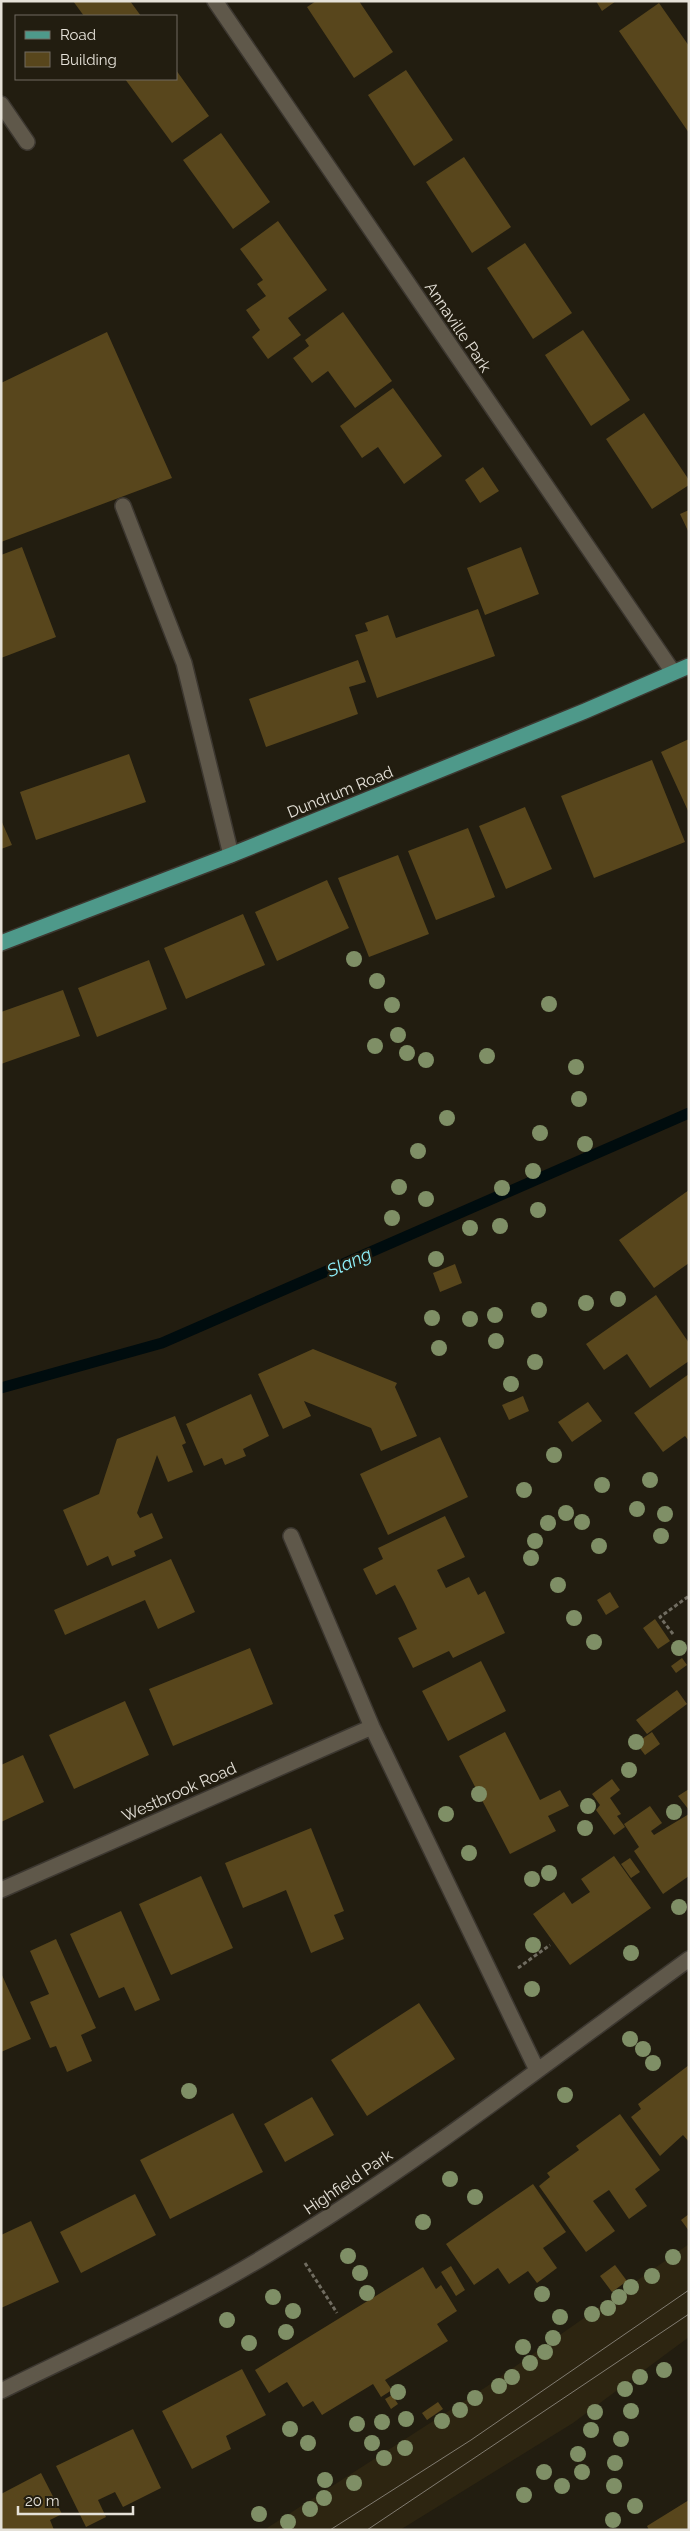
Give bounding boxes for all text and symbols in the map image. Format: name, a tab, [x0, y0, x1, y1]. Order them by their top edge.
legend	[15, 15, 178, 80]
text: Road	[60, 26, 96, 44]
text: Building	[60, 51, 117, 69]
street label: Annaville Park	[421, 278, 495, 376]
street label: Dundrum Road	[284, 762, 396, 822]
water label: Slang	[322, 1243, 375, 1282]
street label: Westbrook Road	[119, 1758, 239, 1826]
street label: Highfield Park	[300, 2145, 396, 2219]
scale bar	[18, 2484, 132, 2516]
text: 20 m	[25, 2492, 60, 2510]

